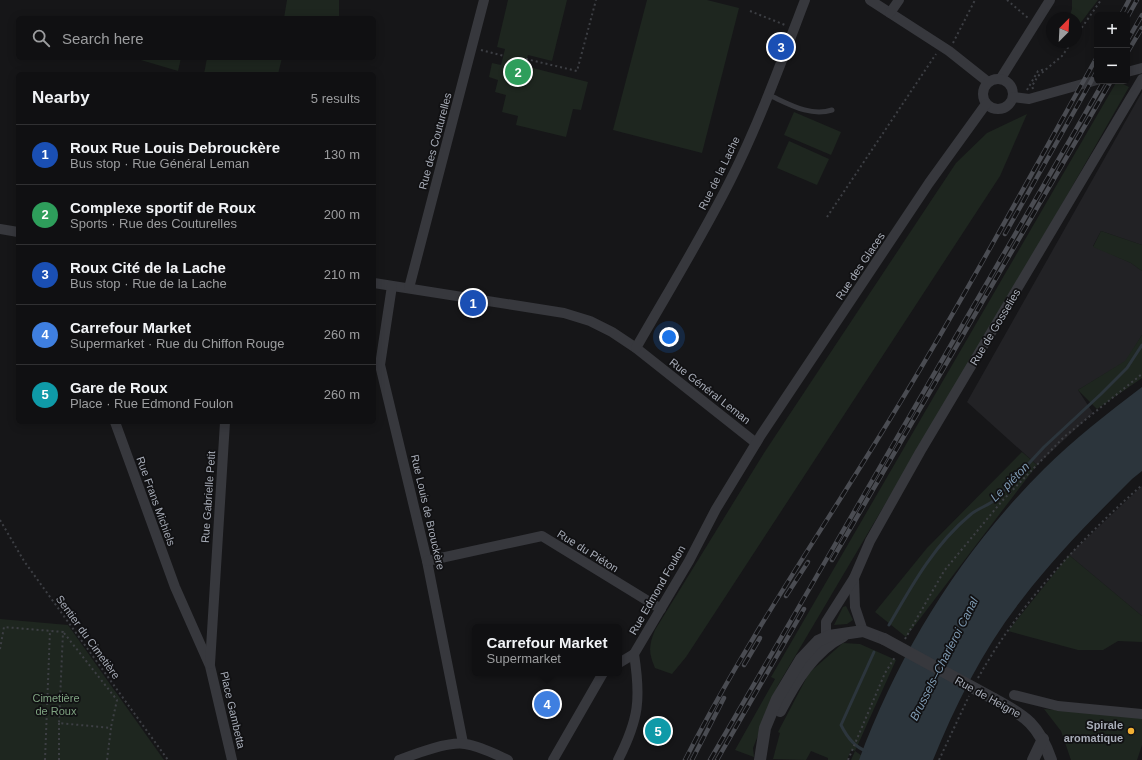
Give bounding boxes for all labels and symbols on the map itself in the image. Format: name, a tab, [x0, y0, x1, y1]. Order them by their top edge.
north arrow	[1046, 12, 1082, 48]
pin: 3	[768, 32, 794, 62]
pin: 2	[505, 57, 531, 87]
street label: Rue des Couturelles	[416, 91, 454, 191]
street label: Rue de la Lache	[696, 134, 742, 212]
street label: Rue des Glaces	[833, 230, 887, 302]
street label: Rue de Gosselies	[967, 286, 1023, 367]
pin: 1	[460, 288, 486, 318]
your location	[659, 327, 679, 347]
street label: Rue Général Leman	[667, 356, 753, 426]
street label: Rue Gabrielle Petit	[199, 451, 217, 543]
street label: Rue Louis de Brouckère	[409, 453, 447, 571]
street label: Rue Frans Michiels	[134, 455, 178, 548]
water label: Le piéton	[988, 459, 1033, 504]
street label: Rue du Piéton	[555, 527, 621, 575]
street label: Rue Edmond Foulon	[627, 543, 687, 637]
street label: Sentier du Cimetière	[54, 593, 122, 681]
water label: Brussels–Charleroi Canal	[907, 595, 981, 723]
street label: Place Gambetta	[218, 670, 248, 751]
street label: Rue de Heigne	[953, 674, 1023, 720]
pin: 4	[534, 689, 560, 719]
park label: Cimetière de Roux	[32, 692, 80, 717]
pin: 5	[645, 716, 671, 746]
place label: Spirale aromatique	[1064, 719, 1123, 744]
marker: Spirale aromatique	[1126, 726, 1136, 736]

